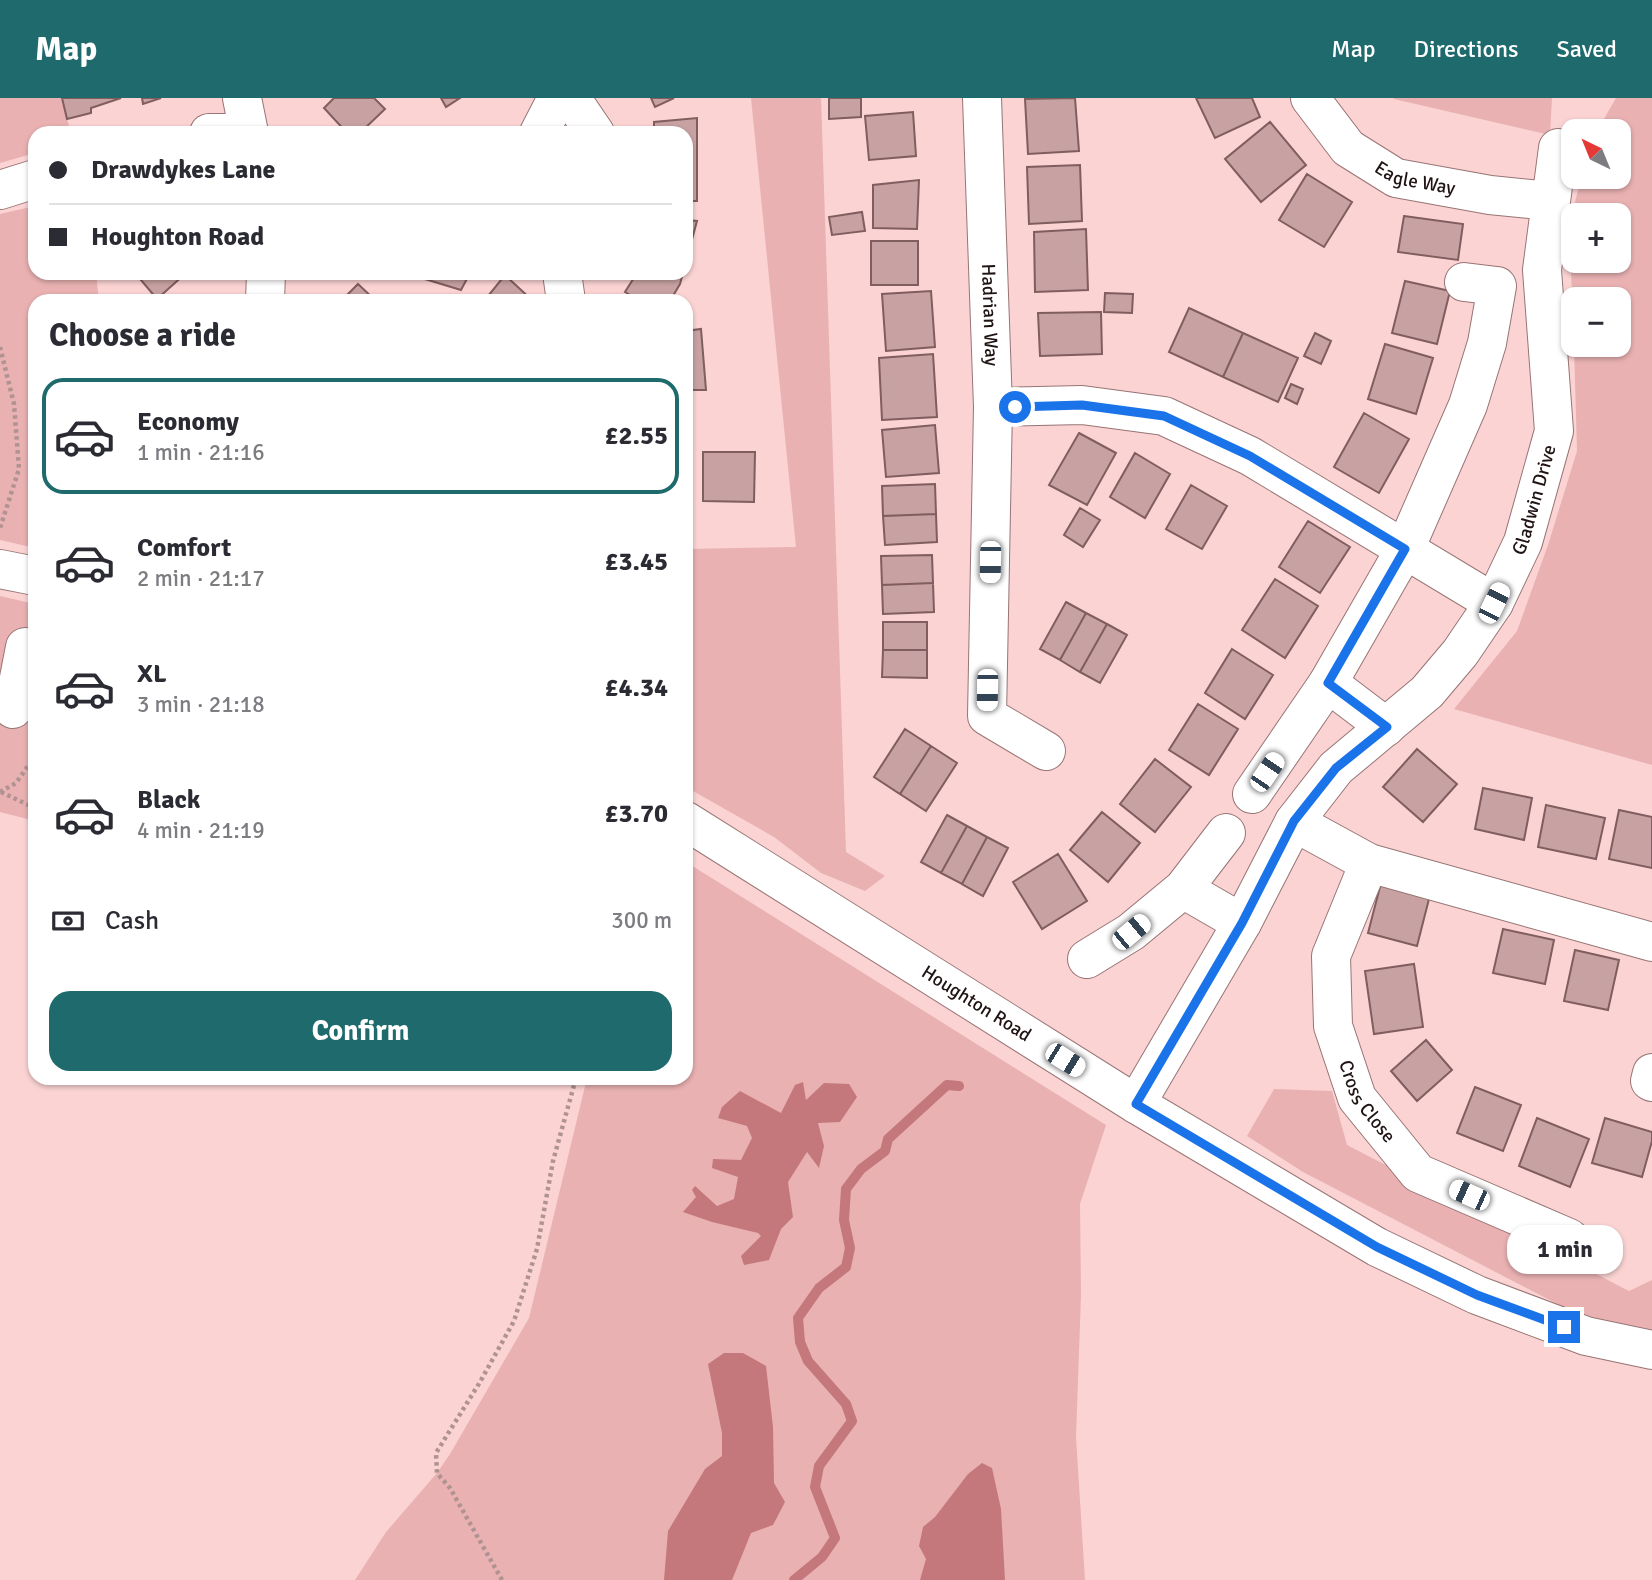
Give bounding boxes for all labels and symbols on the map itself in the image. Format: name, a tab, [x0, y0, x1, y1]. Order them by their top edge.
north arrow	[1561, 119, 1631, 189]
street label: Eagle Way	[1370, 156, 1457, 201]
street label: Hadrian Way	[976, 263, 1004, 367]
route start	[999, 391, 1031, 423]
street label: Gladwin Drive	[1506, 442, 1562, 559]
car	[980, 541, 1001, 583]
car	[1476, 580, 1513, 626]
car	[977, 669, 998, 711]
car	[1247, 749, 1288, 795]
car	[1109, 910, 1154, 954]
street label: Houghton Road	[917, 960, 1036, 1047]
car	[1042, 1040, 1089, 1080]
street label: Cross Close	[1333, 1057, 1401, 1148]
car	[1446, 1177, 1493, 1213]
callout: 1 min	[1506, 1226, 1622, 1274]
route end	[1548, 1311, 1580, 1343]

